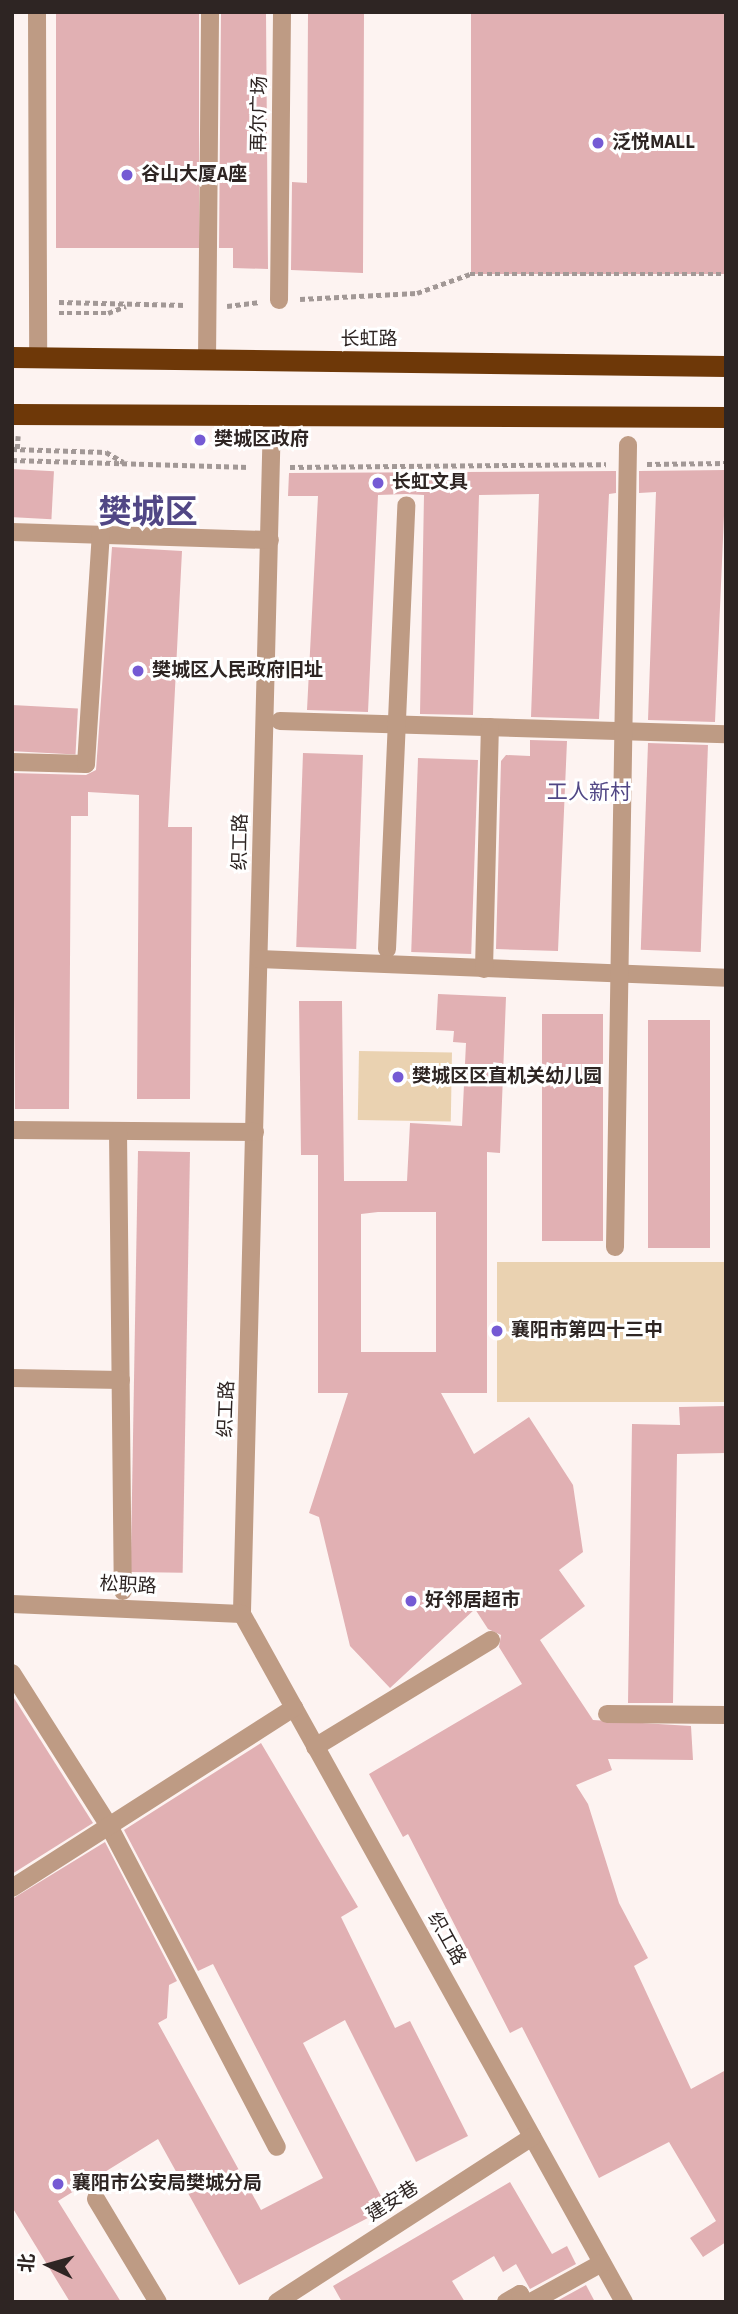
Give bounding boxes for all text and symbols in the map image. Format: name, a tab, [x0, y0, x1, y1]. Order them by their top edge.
street label: 再尔广场	[248, 76, 272, 152]
place label: 泛悦MALL	[612, 132, 695, 154]
marker: 泛悦MALL	[590, 135, 606, 151]
place label: 谷山大厦A座	[141, 164, 247, 186]
marker: 谷山大厦A座	[119, 167, 135, 183]
street label: 长虹路	[341, 329, 397, 351]
place label: 樊城区政府	[214, 429, 309, 451]
marker: 樊城区政府	[192, 432, 208, 448]
place label: 长虹文具	[392, 472, 468, 494]
marker: 长虹文具	[370, 475, 386, 491]
district label: 樊城区	[99, 493, 197, 533]
place label: 樊城区人民政府旧址	[152, 660, 323, 682]
marker: 樊城区人民政府旧址	[130, 663, 146, 679]
district label: 工人新村	[547, 779, 631, 805]
street label: 织工路	[229, 813, 253, 871]
place label: 樊城区区直机关幼儿园	[412, 1066, 602, 1088]
marker: 樊城区区直机关幼儿园	[390, 1069, 406, 1085]
place label: 襄阳市第四十三中	[511, 1320, 663, 1342]
marker: 襄阳市第四十三中	[489, 1323, 505, 1339]
street label: 织工路	[215, 1380, 239, 1438]
street label: 松职路	[99, 1573, 157, 1599]
place label: 好邻居超市	[425, 1590, 520, 1612]
marker: 好邻居超市	[403, 1593, 419, 1609]
street label: 织工路	[422, 1909, 470, 1969]
place label: 襄阳市公安局樊城分局	[72, 2173, 262, 2195]
marker: 襄阳市公安局樊城分局	[50, 2176, 66, 2192]
street label: 建安巷	[363, 2177, 423, 2227]
north arrow	[14, 2230, 84, 2300]
text: 北	[13, 2252, 42, 2274]

